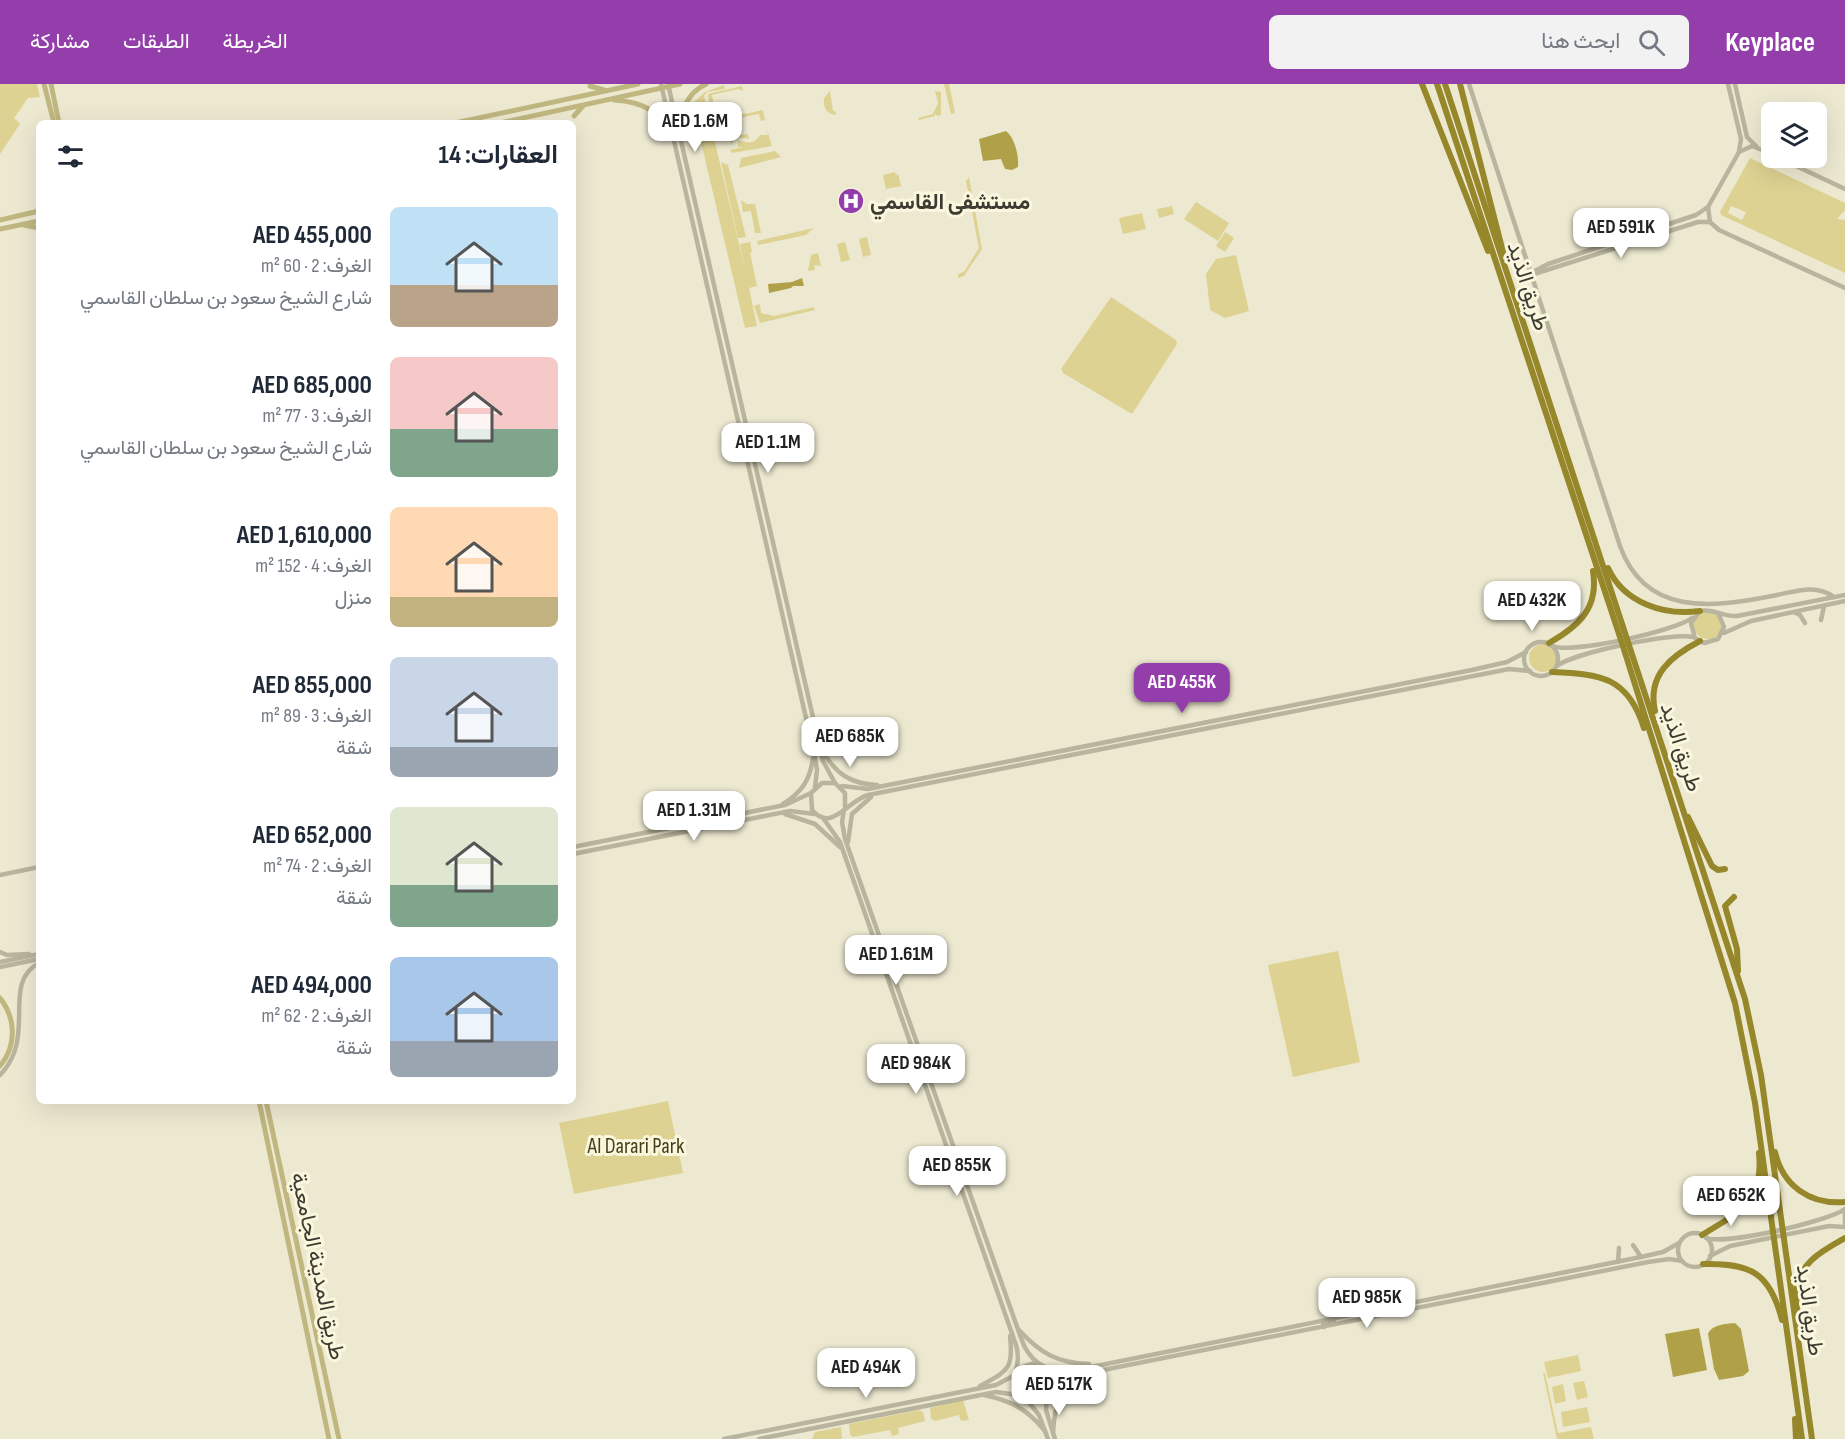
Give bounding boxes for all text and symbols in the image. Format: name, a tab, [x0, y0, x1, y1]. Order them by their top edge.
search box	[1269, 15, 1689, 69]
icon: search	[1635, 26, 1668, 59]
text: Keyplace	[1725, 26, 1815, 59]
text: ابحث هنا	[1541, 28, 1620, 55]
text: مشاركة	[30, 29, 90, 54]
text: الطبقات	[123, 29, 190, 54]
text: الخريطة	[223, 29, 288, 54]
pin: AED 1.6M	[633, 102, 757, 153]
map controls	[1761, 102, 1827, 168]
button: layers	[1761, 102, 1827, 168]
text: AED 1.6M	[662, 109, 728, 133]
icon: filters	[54, 140, 87, 173]
text: العقارات: 14	[438, 140, 558, 171]
hospital icon: مستشفى القاسمي	[836, 186, 866, 216]
place label: مستشفى القاسمي	[870, 189, 1030, 220]
pin: AED 591K	[1559, 208, 1683, 259]
text: AED 591K	[1587, 215, 1655, 239]
text: AED 455,000	[253, 220, 372, 251]
icon: home	[438, 231, 510, 303]
street label: طريق الذيد	[1501, 239, 1555, 334]
text: الغرف: 2 · 60 m²	[261, 254, 372, 278]
text: شارع الشيخ سعود بن سلطان القاسمي	[80, 286, 372, 310]
text: AED 685,000	[252, 370, 372, 401]
icon: home	[438, 381, 510, 453]
text: الغرف: 3 · 77 m²	[262, 404, 372, 428]
pin: AED 1.1M	[706, 423, 830, 474]
text: AED 1.1M	[735, 430, 801, 454]
text: شارع الشيخ سعود بن سلطان القاسمي	[80, 436, 372, 460]
text: AED 1,610,000	[237, 520, 372, 551]
icon: home	[438, 531, 510, 603]
text: الغرف: 4 · 152 m²	[255, 554, 372, 578]
pin: AED 432K	[1470, 581, 1594, 632]
text: منزل	[335, 586, 372, 610]
text: AED 432K	[1498, 588, 1566, 612]
pin: AED 455K	[1120, 663, 1244, 714]
text: AED 855,000	[253, 670, 372, 701]
text: AED 455K	[1148, 670, 1216, 694]
icon: home	[438, 681, 510, 753]
street label: طريق الذيد	[1654, 700, 1708, 795]
text: الغرف: 3 · 89 m²	[261, 704, 372, 728]
pin: AED 685K	[788, 717, 912, 768]
text: AED 685K	[815, 724, 885, 748]
text: شقة	[336, 736, 372, 760]
pin: AED 1.31M	[625, 791, 763, 842]
text: AED 1.31M	[657, 798, 731, 822]
text: AED 652,000	[253, 820, 372, 851]
icon: home	[438, 831, 510, 903]
text: الغرف: 2 · 74 m²	[263, 854, 372, 878]
text: شقة	[336, 886, 372, 910]
pin: AED 1.61M	[827, 935, 965, 986]
text: AED 1.61M	[859, 942, 933, 966]
text: AED 494,000	[251, 970, 372, 1001]
icon: home	[438, 981, 510, 1053]
text: الغرف: 2 · 62 m²	[261, 1004, 372, 1028]
text: شقة	[336, 1036, 372, 1060]
pin: AED 984K	[854, 1044, 978, 1095]
text: AED 984K	[881, 1051, 951, 1075]
park label: Al Darari Park	[587, 1133, 685, 1160]
pin: AED 855K	[895, 1146, 1019, 1197]
text: AED 855K	[923, 1153, 991, 1177]
street label: طريق المدينة الجامعية	[284, 1170, 351, 1363]
pin: AED 652K	[1669, 1176, 1793, 1227]
text: AED 652K	[1697, 1183, 1765, 1207]
street label: طريق الذيد	[1790, 1263, 1829, 1358]
pin: AED 985K	[1305, 1278, 1429, 1329]
text: AED 985K	[1332, 1285, 1402, 1309]
pin: AED 494K	[804, 1348, 928, 1399]
text: AED 494K	[831, 1355, 901, 1379]
pin: AED 517K	[997, 1365, 1121, 1416]
text: AED 517K	[1026, 1372, 1092, 1396]

